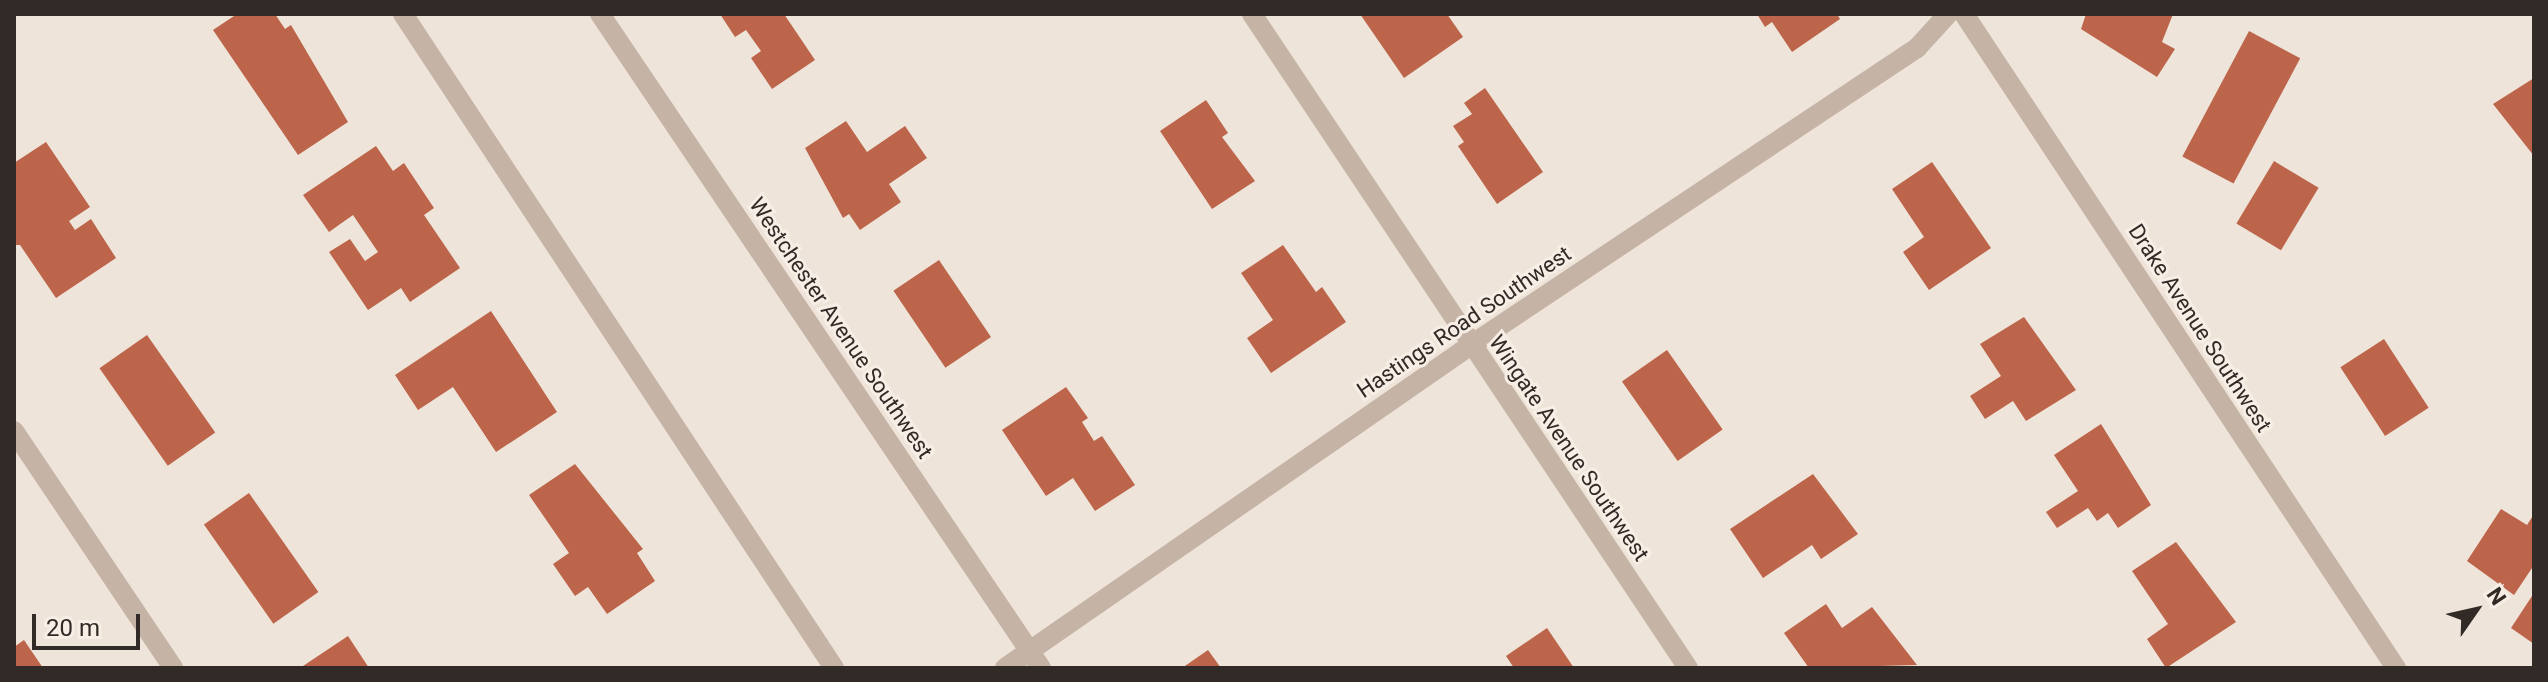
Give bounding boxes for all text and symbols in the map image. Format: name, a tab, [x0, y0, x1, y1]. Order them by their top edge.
street label: Westchester Avenue Southwest	[744, 193, 938, 463]
street label: Drake Avenue Southwest	[2123, 219, 2277, 437]
street label: Hastings Road Southwest	[1352, 240, 1576, 404]
street label: Wingate Avenue Southwest	[1483, 330, 1655, 566]
north arrow	[2436, 570, 2516, 650]
text: N	[2482, 583, 2511, 610]
scale bar	[36, 598, 144, 648]
text: 20 m	[46, 614, 100, 642]

